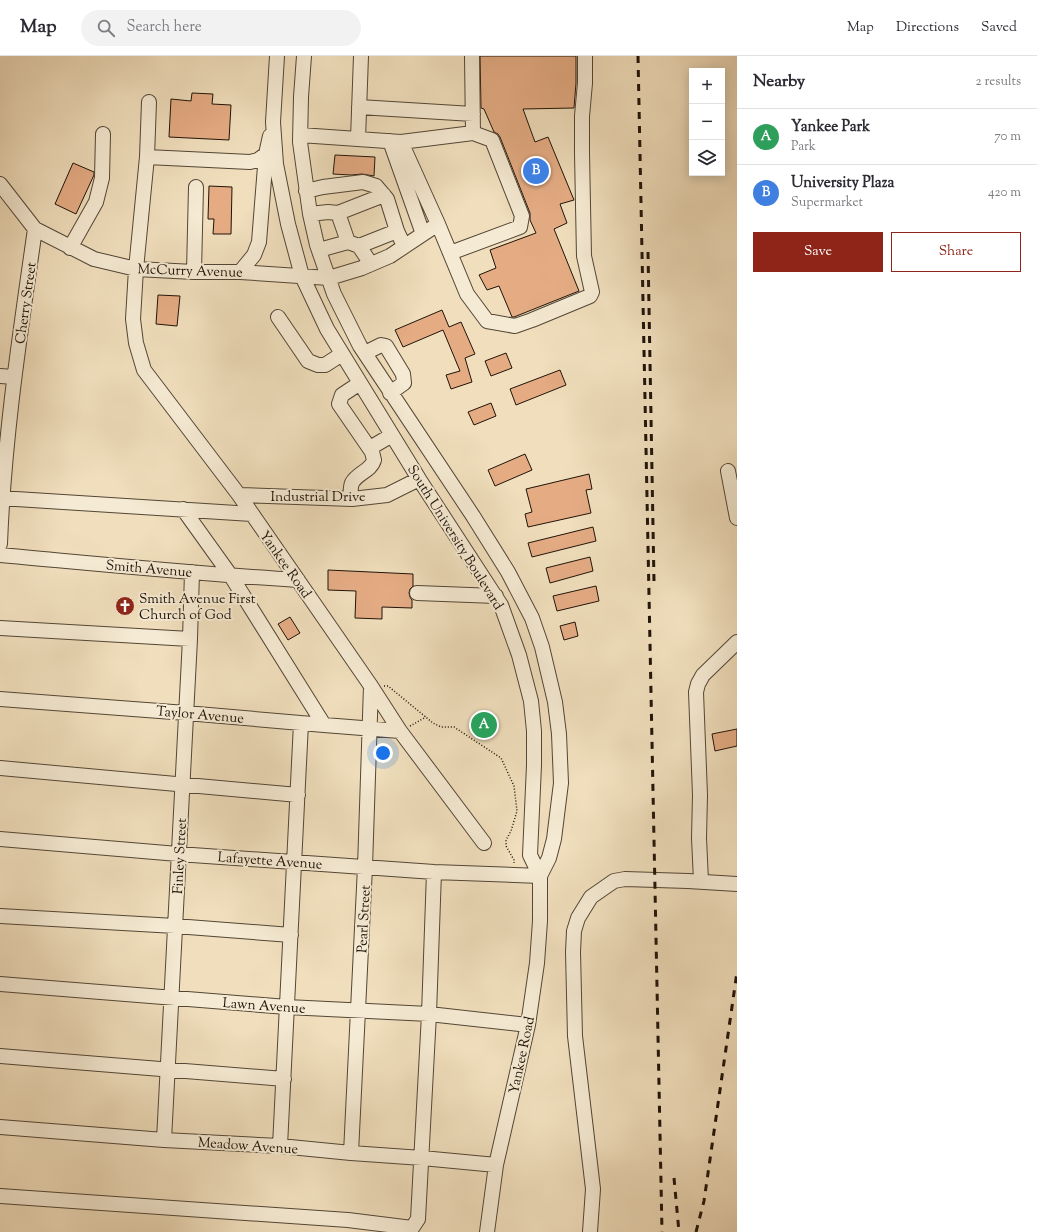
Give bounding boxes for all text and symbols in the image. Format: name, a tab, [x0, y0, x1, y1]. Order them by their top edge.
search box	[81, 10, 361, 46]
text: Map	[20, 14, 57, 41]
icon: search	[95, 17, 117, 39]
text: Search here	[127, 17, 202, 38]
text: Map	[847, 18, 874, 38]
text: Directions	[896, 18, 959, 38]
text: Saved	[981, 18, 1017, 38]
map controls	[689, 68, 725, 176]
button: +	[689, 68, 725, 104]
text: Nearby	[753, 70, 805, 94]
text: 2 results	[976, 73, 1021, 91]
button: −	[689, 104, 725, 140]
text: Yankee Park	[791, 117, 870, 138]
text: A	[761, 128, 771, 146]
text: 70 m	[994, 128, 1021, 146]
text: Park	[791, 138, 816, 156]
button: layers	[689, 140, 725, 176]
pin: B	[523, 156, 549, 186]
text: University Plaza	[791, 173, 894, 194]
text: B	[762, 184, 770, 202]
text: 420 m	[988, 184, 1021, 202]
text: Supermarket	[791, 194, 863, 212]
button: Save	[753, 232, 883, 272]
button: Share	[891, 232, 1021, 272]
street label: McCurry Avenue	[137, 260, 243, 284]
street label: Cherry Street	[11, 261, 43, 346]
street label: South University Boulevard	[401, 462, 507, 615]
street label: Industrial Drive	[270, 488, 366, 508]
street label: Yankee Road	[254, 527, 315, 603]
street label: Smith Avenue	[105, 556, 193, 584]
place label: Smith Avenue First Church of God	[139, 590, 256, 626]
church icon: Smith Avenue First Church of God	[114, 595, 136, 617]
street label: Taylor Avenue	[155, 702, 245, 730]
pin: A	[471, 710, 497, 740]
your location	[373, 743, 393, 763]
street label: Finley Street	[169, 817, 193, 895]
street label: Lafayette Avenue	[217, 848, 323, 876]
street label: Pearl Street	[353, 884, 377, 954]
street label: Lawn Avenue	[222, 994, 306, 1020]
street label: Yankee Road	[505, 1015, 541, 1096]
street label: Meadow Avenue	[197, 1134, 299, 1160]

